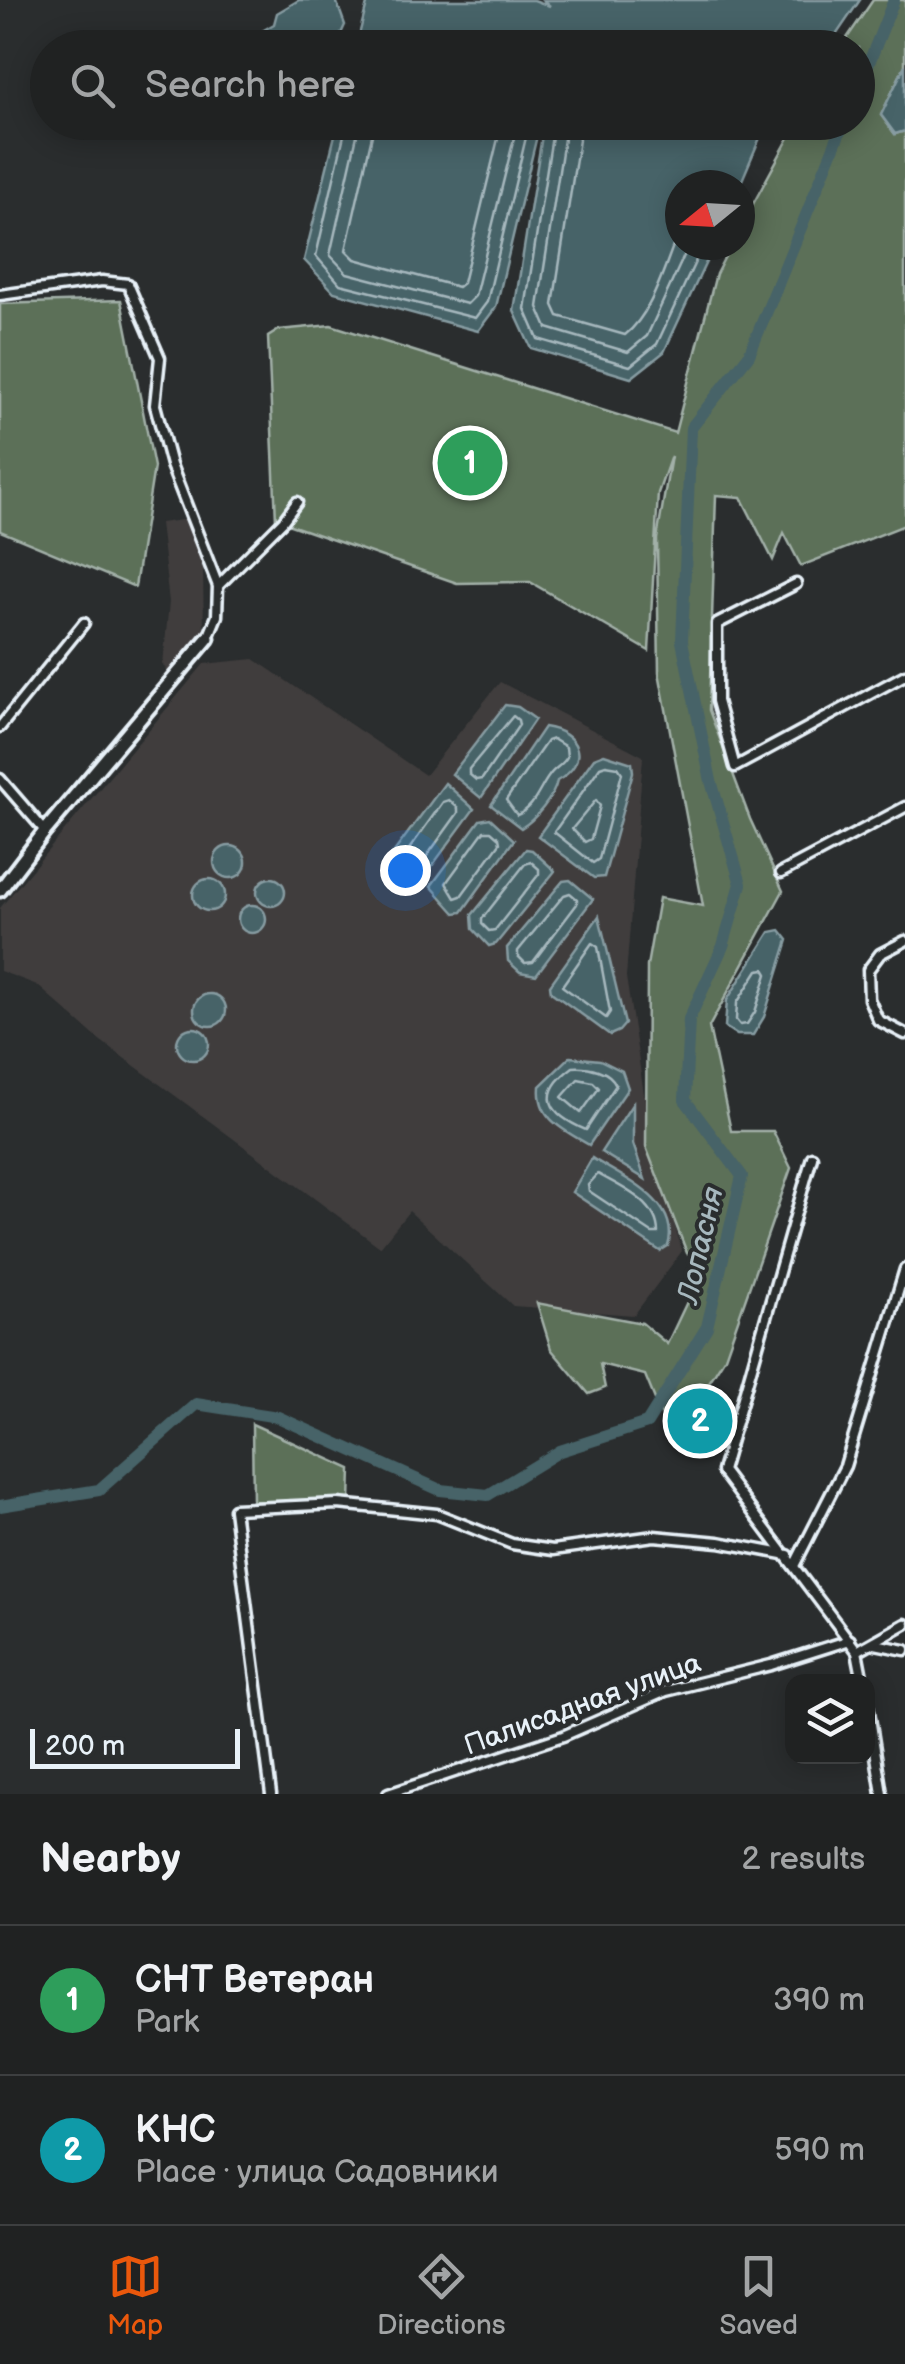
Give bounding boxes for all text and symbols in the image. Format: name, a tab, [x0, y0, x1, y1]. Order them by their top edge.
search box	[30, 30, 875, 140]
icon: search	[65, 58, 120, 113]
text: Search here	[145, 63, 356, 108]
north arrow	[665, 170, 755, 260]
pin: 1	[438, 426, 502, 500]
your location	[380, 845, 431, 896]
water label: Лопасня	[670, 1183, 732, 1309]
pin: 2	[668, 1384, 732, 1458]
street label: Палисадная улица	[460, 1646, 706, 1763]
map controls	[785, 1674, 875, 1764]
button: layers	[785, 1674, 875, 1764]
scale bar	[30, 1724, 240, 1768]
text: 200 m	[45, 1730, 125, 1763]
text: Nearby	[40, 1834, 180, 1885]
text: 2 results	[741, 1840, 865, 1879]
text: СНТ Ветеран	[135, 1958, 374, 2003]
text: 1	[66, 1981, 79, 2020]
text: 390 m	[773, 1981, 865, 2020]
text: Park	[135, 2003, 199, 2042]
text: КНС	[135, 2108, 215, 2153]
text: 2	[63, 2131, 82, 2170]
text: 590 m	[774, 2131, 865, 2170]
text: Place · улица Садовники	[135, 2153, 499, 2192]
tab: Map	[107, 2249, 163, 2342]
tab: Directions	[377, 2249, 506, 2342]
tab: Saved	[720, 2249, 798, 2342]

